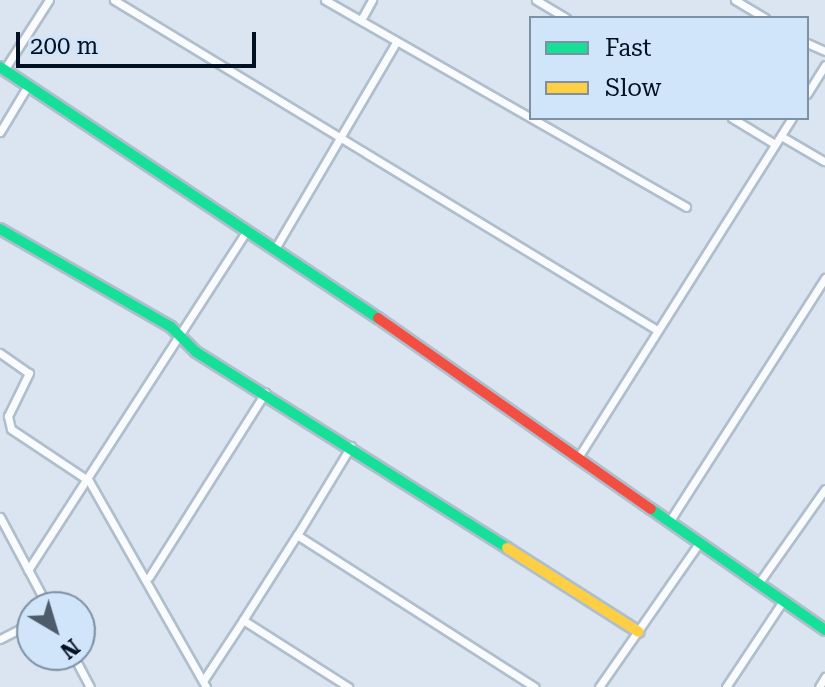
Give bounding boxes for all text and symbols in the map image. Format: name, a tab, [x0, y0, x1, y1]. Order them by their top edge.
scale bar	[20, 16, 260, 66]
legend	[529, 16, 809, 120]
text: 200 m	[30, 32, 98, 60]
text: Fast	[605, 34, 652, 62]
text: Slow	[605, 74, 661, 102]
north arrow	[16, 591, 96, 671]
text: N	[55, 634, 84, 664]

